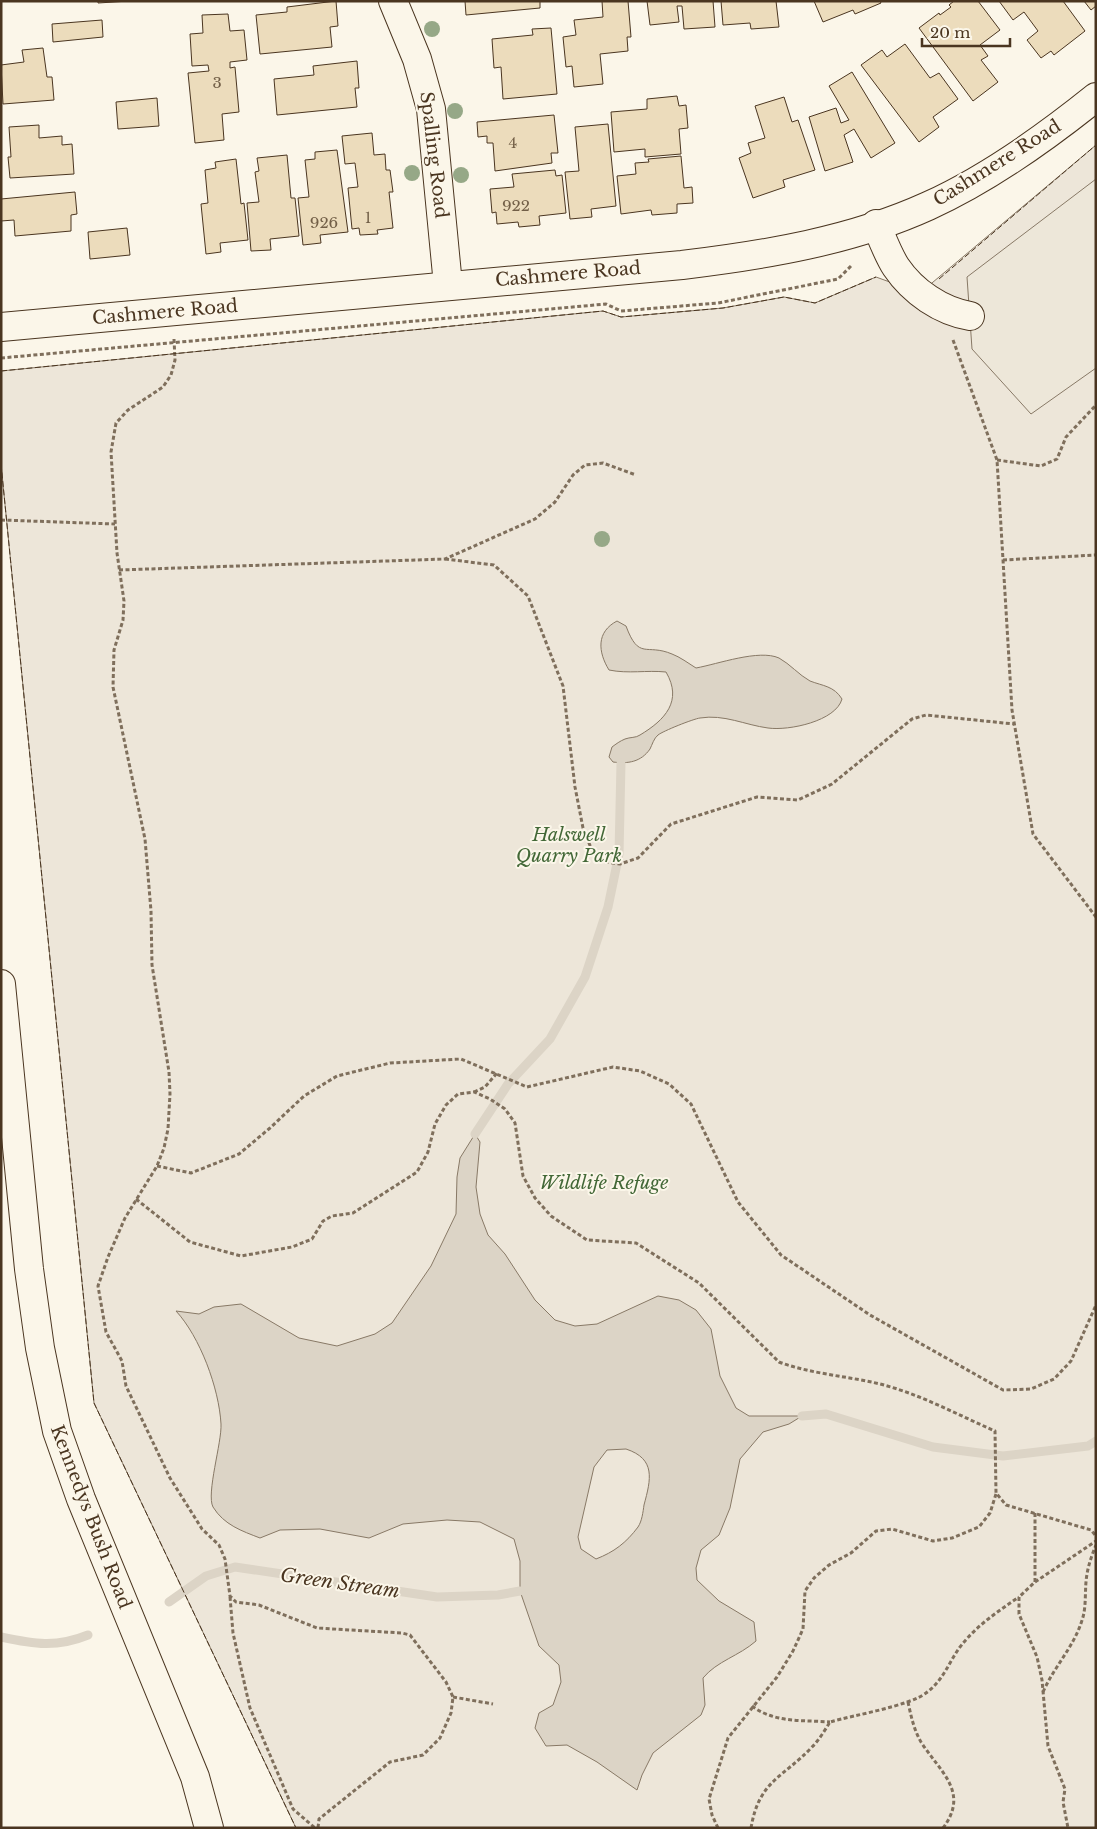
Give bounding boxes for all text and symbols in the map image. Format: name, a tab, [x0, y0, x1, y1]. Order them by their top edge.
scale bar	[922, 15, 1010, 47]
text: 20 m	[930, 23, 970, 42]
house number: 3	[212, 73, 222, 92]
street label: Spalling Road	[415, 90, 453, 220]
street label: Cashmere Road	[929, 115, 1065, 211]
house number: 4	[509, 133, 517, 152]
house number: 922	[502, 196, 530, 215]
house number: 1	[365, 208, 371, 227]
house number: 926	[310, 213, 338, 232]
street label: Cashmere Road	[494, 257, 642, 291]
street label: Cashmere Road	[91, 295, 239, 329]
park label: Halswell Quarry Park	[516, 824, 622, 867]
park label: Wildlife Refuge	[540, 1172, 668, 1194]
street label: Kennedys Bush Road	[46, 1422, 136, 1612]
water label: Green Stream	[279, 1563, 402, 1603]

